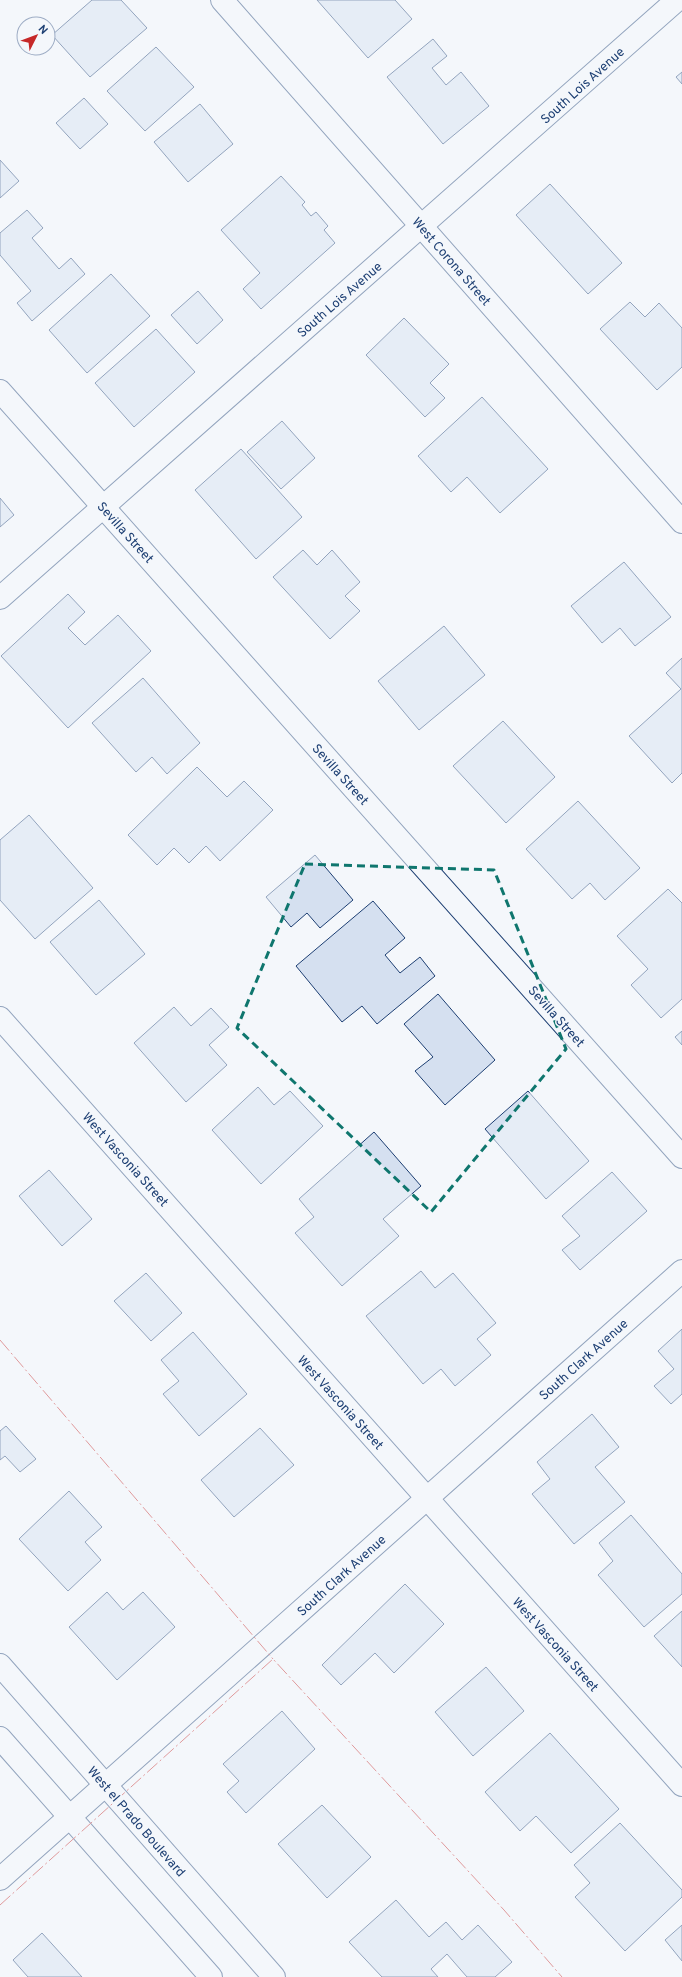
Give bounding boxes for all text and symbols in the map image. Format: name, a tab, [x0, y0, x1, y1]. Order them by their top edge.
north arrow	[16, 16, 56, 56]
text: N	[35, 22, 51, 38]
street label: South Lois Avenue	[538, 45, 628, 128]
street label: West Corona Street	[408, 215, 493, 310]
street label: South Lois Avenue	[295, 259, 386, 342]
street label: Sevilla Street	[93, 499, 156, 567]
street label: Sevilla Street	[308, 741, 371, 809]
street label: Sevilla Street	[524, 983, 587, 1051]
street label: West Vasconia Street	[78, 1110, 171, 1211]
street label: South Clark Avenue	[537, 1316, 632, 1405]
street label: West Vasconia Street	[293, 1353, 386, 1454]
street label: South Clark Avenue	[295, 1532, 390, 1621]
street label: West Vasconia Street	[508, 1595, 601, 1696]
street label: West el Prado Boulevard	[83, 1764, 188, 1881]

